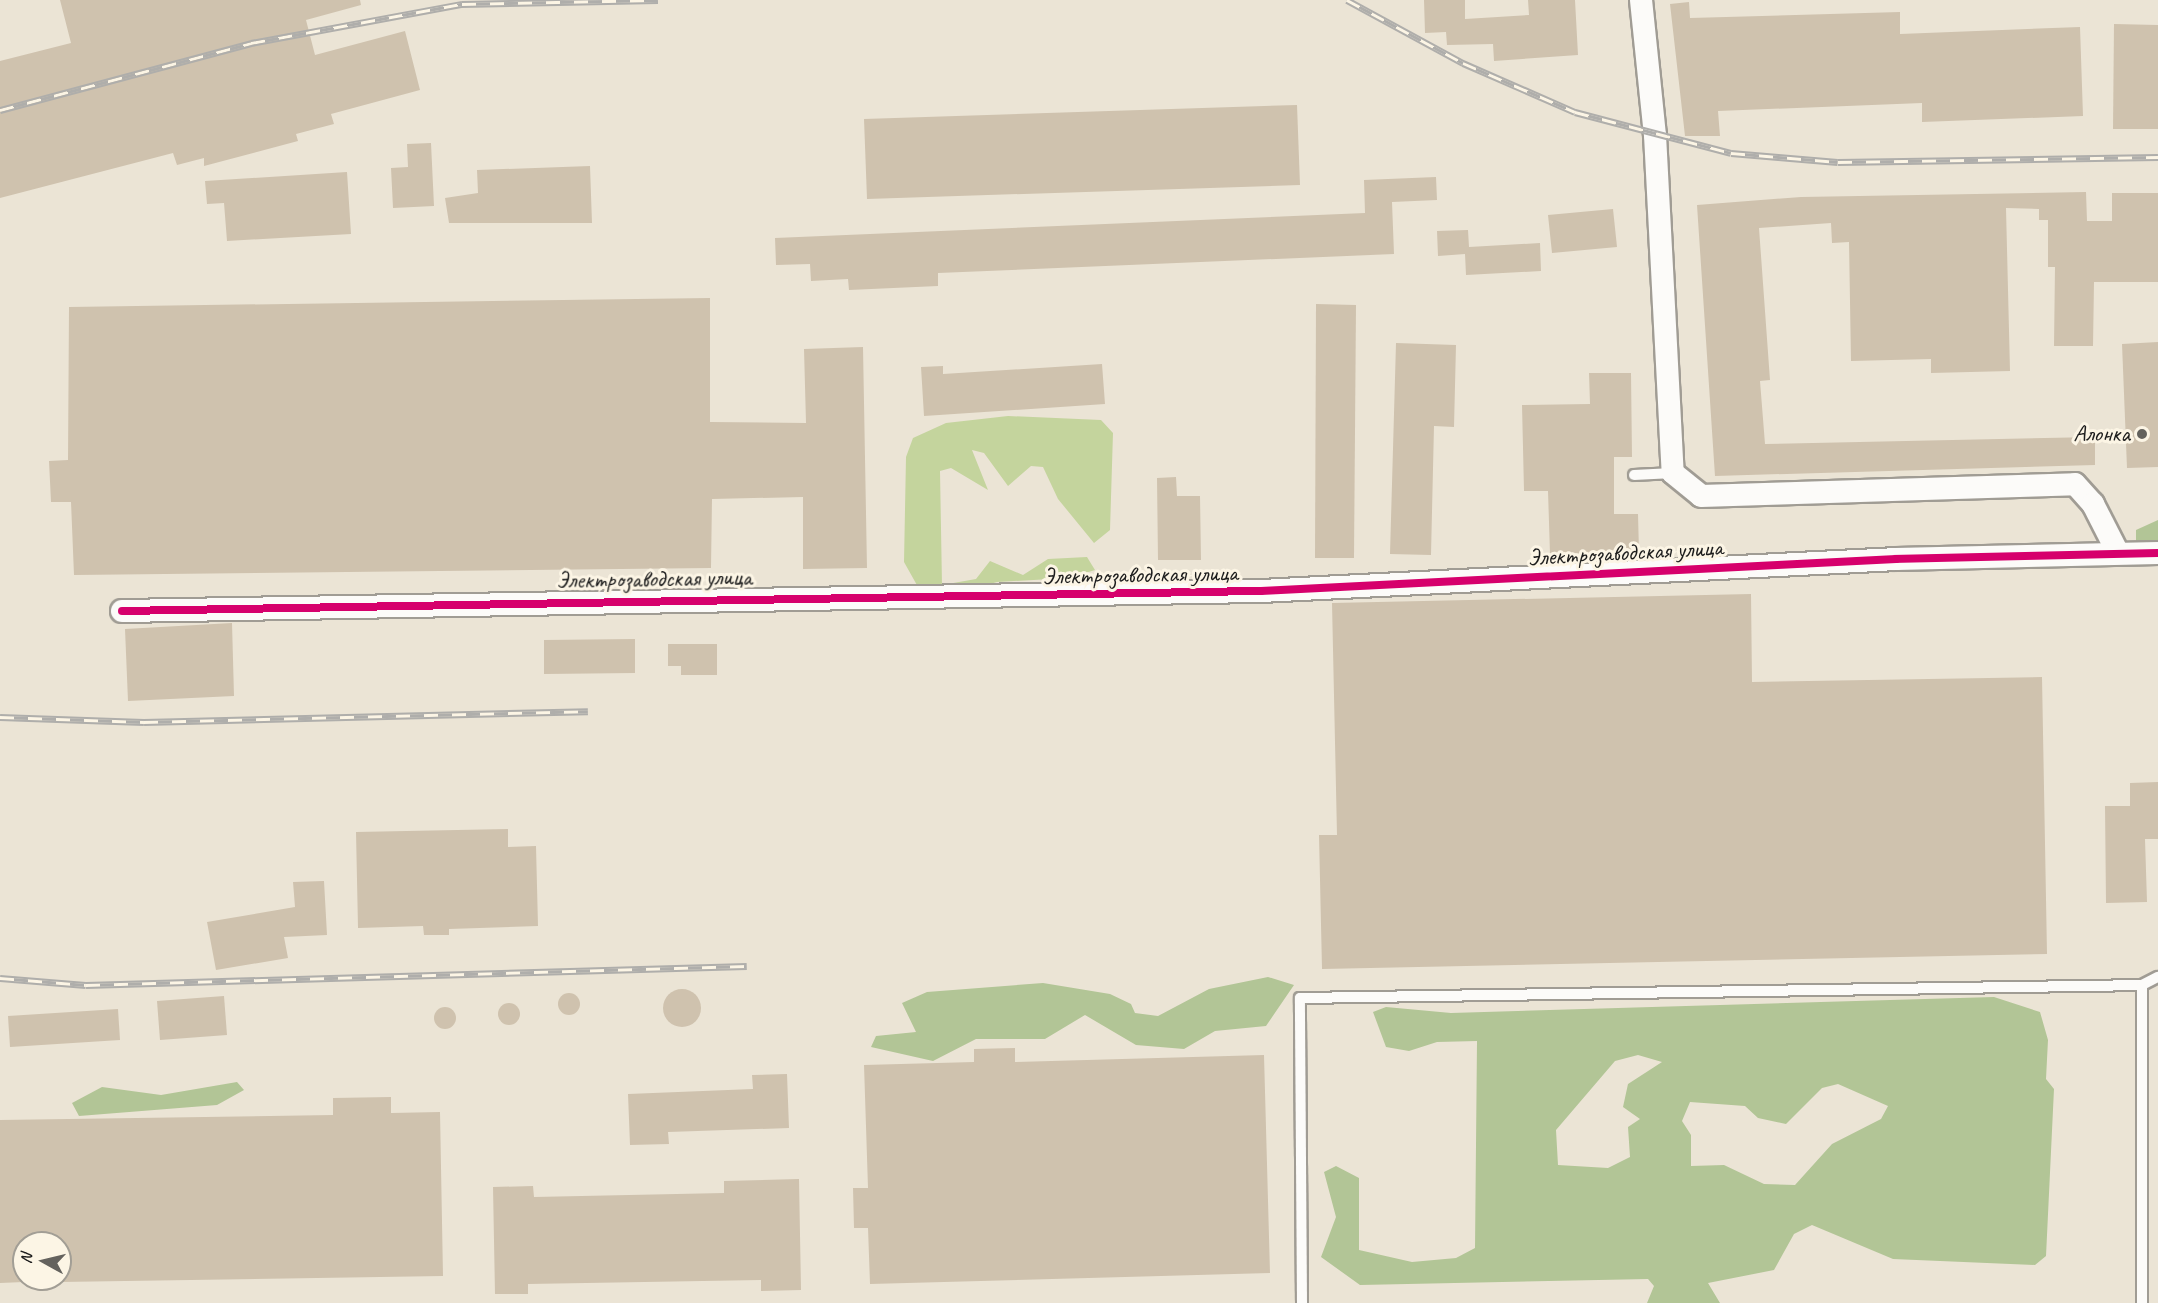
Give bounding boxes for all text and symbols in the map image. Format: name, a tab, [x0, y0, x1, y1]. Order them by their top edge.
place label: Алонка	[2073, 420, 2130, 448]
marker: Алонка	[2135, 427, 2149, 441]
street label: Электрозаводская улица	[1527, 534, 1723, 572]
street label: Электрозаводская улица	[1042, 559, 1238, 591]
street label: Электрозаводская улица	[556, 563, 752, 595]
north arrow	[12, 1231, 72, 1291]
text: N	[16, 1252, 37, 1265]

